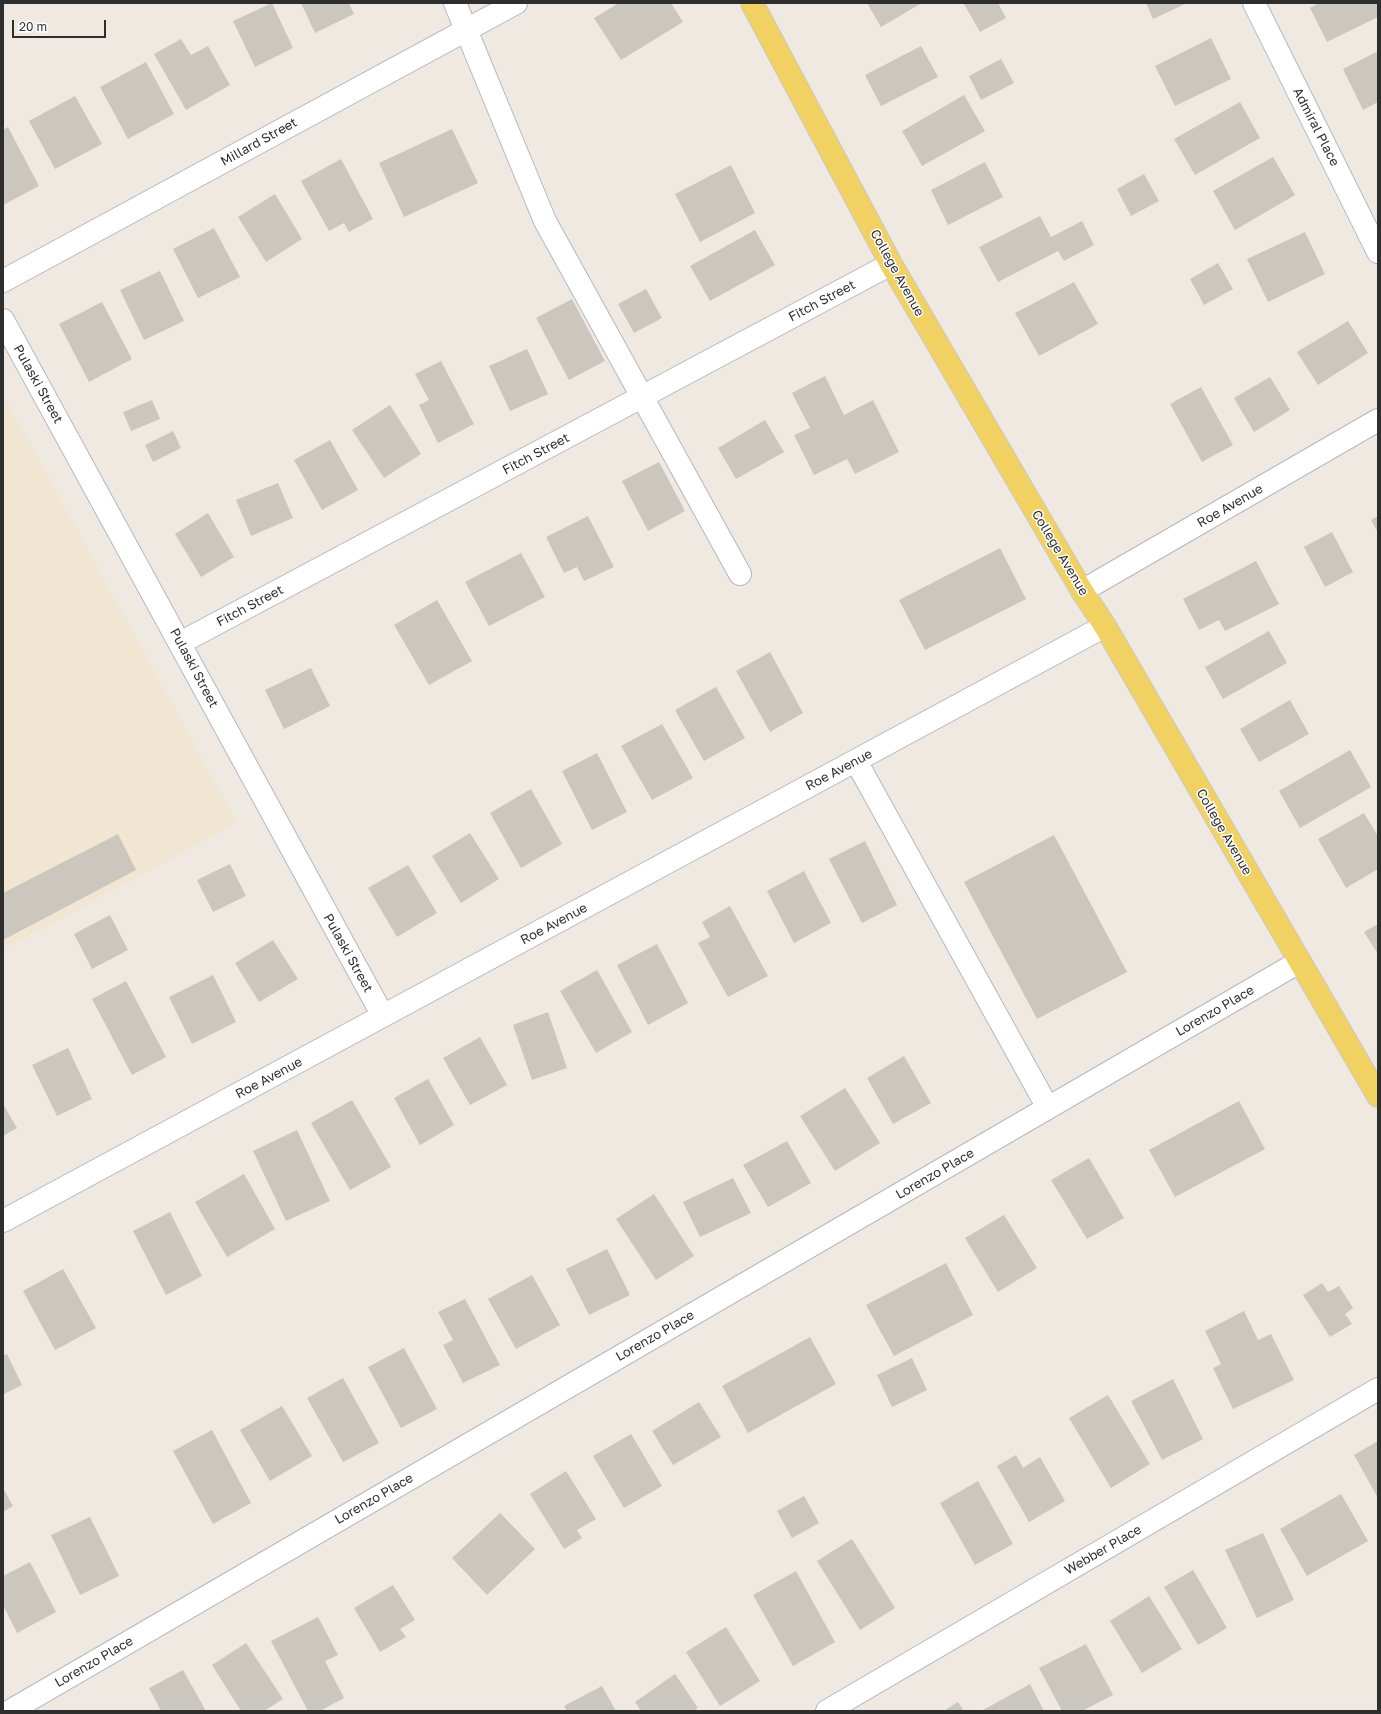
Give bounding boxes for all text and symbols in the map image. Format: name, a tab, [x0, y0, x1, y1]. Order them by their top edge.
scale bar	[14, 12, 108, 38]
text: 20 m	[19, 19, 47, 34]
street label: Admiral Place	[1290, 85, 1342, 169]
street label: Millard Street	[218, 115, 300, 169]
street label: College Avenue	[867, 227, 927, 319]
street label: Fitch Street	[786, 277, 858, 325]
street label: Pulaski Street	[10, 342, 66, 426]
street label: Fitch Street	[500, 430, 572, 478]
street label: Roe Avenue	[1194, 481, 1266, 531]
street label: College Avenue	[1028, 507, 1092, 599]
street label: Fitch Street	[214, 582, 286, 630]
street label: Pulaski Street	[167, 626, 221, 710]
street label: Roe Avenue	[803, 746, 875, 794]
street label: College Avenue	[1193, 786, 1255, 878]
street label: Roe Avenue	[518, 900, 590, 948]
street label: Pulaski Street	[320, 911, 376, 995]
street label: Lorenzo Place	[1173, 982, 1257, 1040]
street label: Roe Avenue	[233, 1054, 305, 1102]
street label: Lorenzo Place	[893, 1145, 977, 1203]
street label: Lorenzo Place	[613, 1307, 697, 1365]
street label: Lorenzo Place	[332, 1470, 416, 1528]
street label: Webber Place	[1062, 1522, 1144, 1578]
street label: Lorenzo Place	[52, 1633, 136, 1691]

